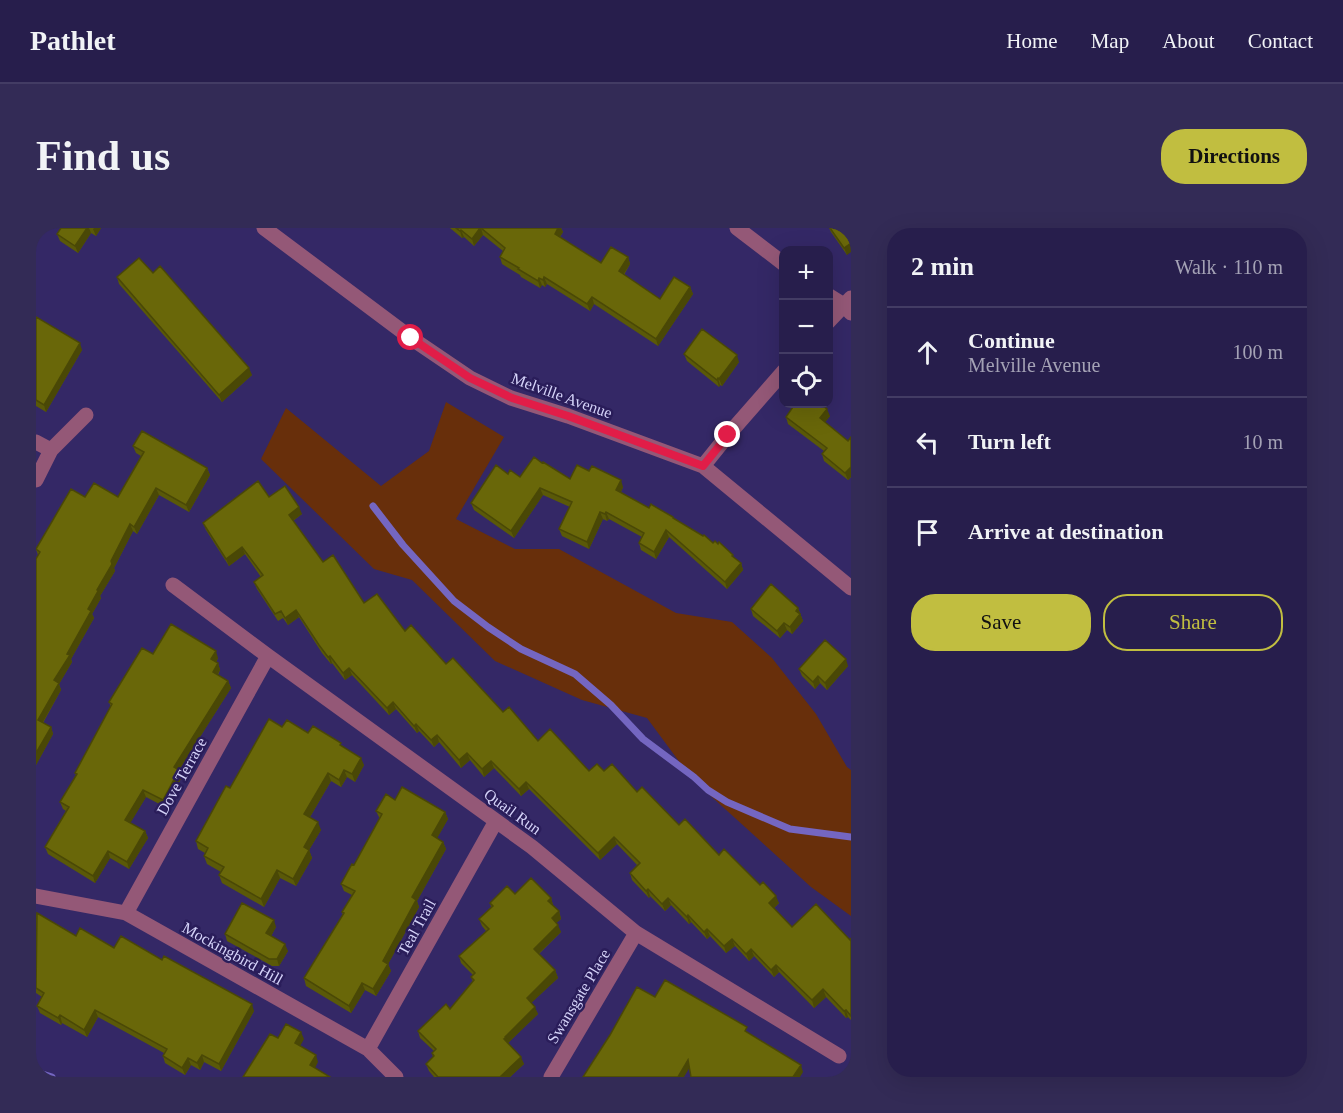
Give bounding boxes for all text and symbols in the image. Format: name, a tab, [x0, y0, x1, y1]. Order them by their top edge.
text: Pathlet	[30, 25, 116, 56]
text: Home	[1006, 29, 1058, 53]
text: Map	[1091, 29, 1129, 53]
text: About	[1162, 29, 1215, 53]
text: Contact	[1248, 29, 1313, 53]
button: Directions	[1161, 129, 1307, 184]
text: Find us	[36, 133, 170, 179]
map controls	[779, 246, 833, 408]
button: +	[779, 246, 833, 300]
text: 2 min	[911, 252, 974, 281]
text: Walk · 110 m	[1175, 256, 1283, 278]
button: −	[779, 300, 833, 354]
route start	[397, 324, 423, 350]
text: Continue	[968, 328, 1055, 353]
icon: ahead	[911, 336, 944, 369]
text: 100 m	[1232, 341, 1283, 363]
button: locate	[779, 354, 833, 408]
text: Melville Avenue	[968, 354, 1100, 376]
street label: Melville Avenue	[509, 369, 614, 422]
route end	[714, 421, 740, 447]
icon: left	[911, 426, 944, 459]
text: Turn left	[968, 429, 1051, 454]
text: 10 m	[1242, 431, 1283, 453]
icon: arrive	[911, 516, 944, 549]
text: Arrive at destination	[968, 519, 1164, 544]
button: Save	[911, 594, 1091, 651]
button: Share	[1103, 594, 1283, 651]
street label: Dove Terrace	[153, 734, 210, 818]
street label: Quail Run	[481, 785, 544, 838]
street label: Teal Trail	[394, 896, 439, 958]
street label: Mockingbird Hill	[179, 919, 287, 989]
street label: Swansgate Place	[544, 946, 614, 1047]

